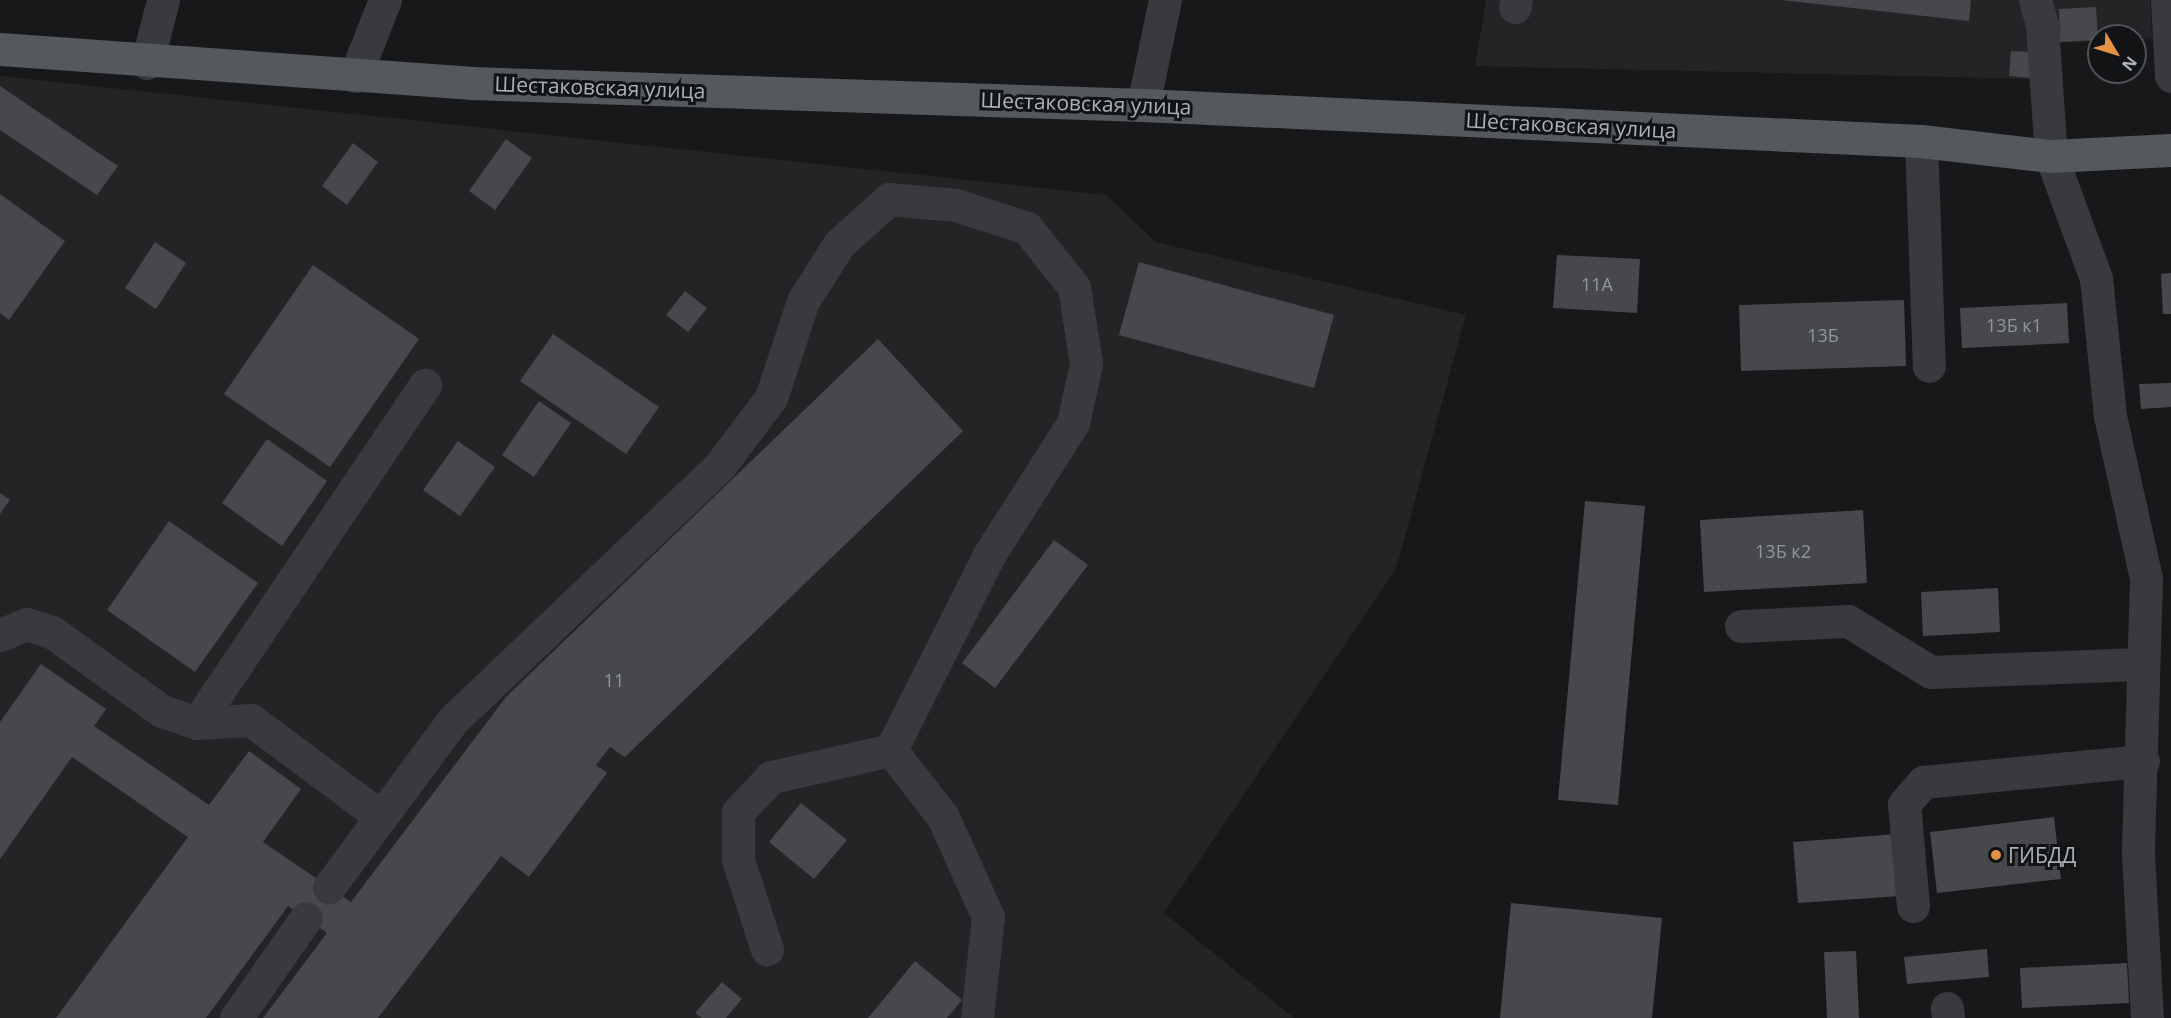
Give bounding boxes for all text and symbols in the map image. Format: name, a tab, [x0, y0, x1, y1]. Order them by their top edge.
north arrow	[2087, 24, 2147, 84]
text: N	[2117, 52, 2142, 76]
street label: Шестаковская улица	[494, 71, 706, 103]
street label: Шестаковская улица	[980, 87, 1192, 119]
street label: Шестаковская улица	[1465, 107, 1677, 143]
house number: 11А	[1581, 273, 1613, 295]
house number: 13Б к1	[1986, 314, 2042, 336]
house number: 13Б	[1807, 324, 1839, 346]
house number: 13Б к2	[1755, 540, 1811, 562]
house number: 11	[604, 669, 624, 691]
place label: ГИБДД	[2008, 842, 2076, 868]
marker: ГИБДД	[1989, 848, 2003, 862]

